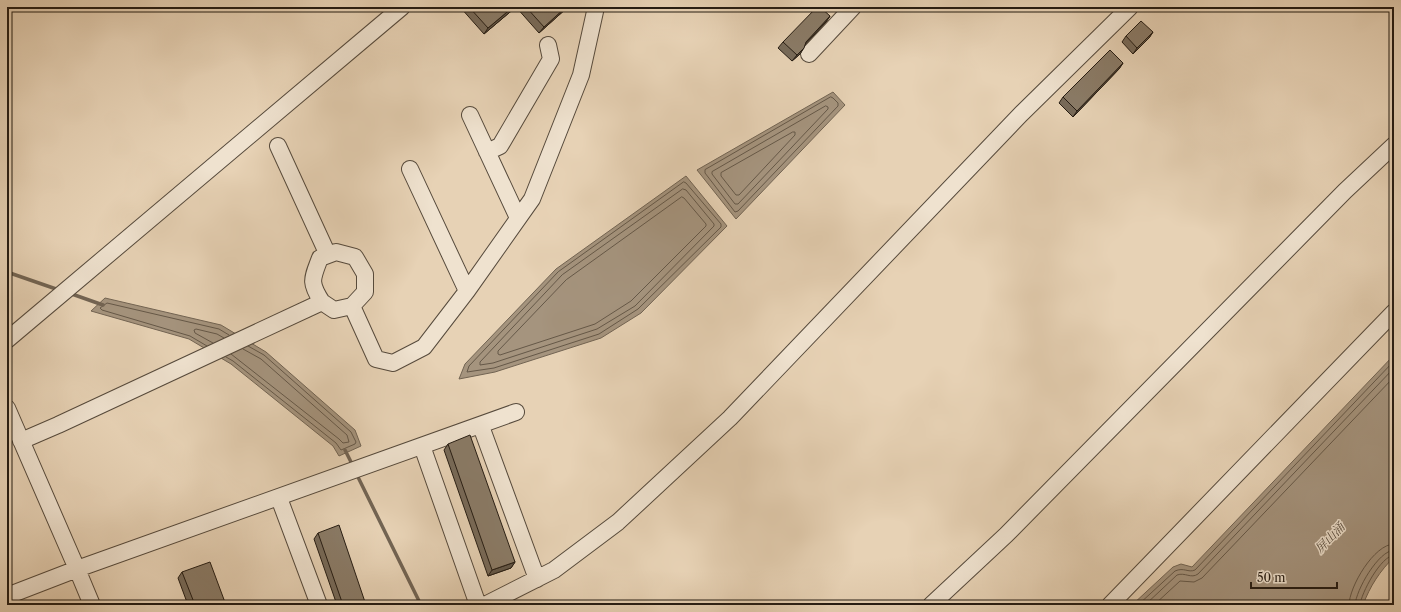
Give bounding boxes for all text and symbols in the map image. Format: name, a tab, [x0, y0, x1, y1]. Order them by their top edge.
water label: 屏山涌	[1312, 518, 1349, 556]
scale bar	[1251, 564, 1337, 590]
text: 50 m	[1257, 570, 1286, 585]

